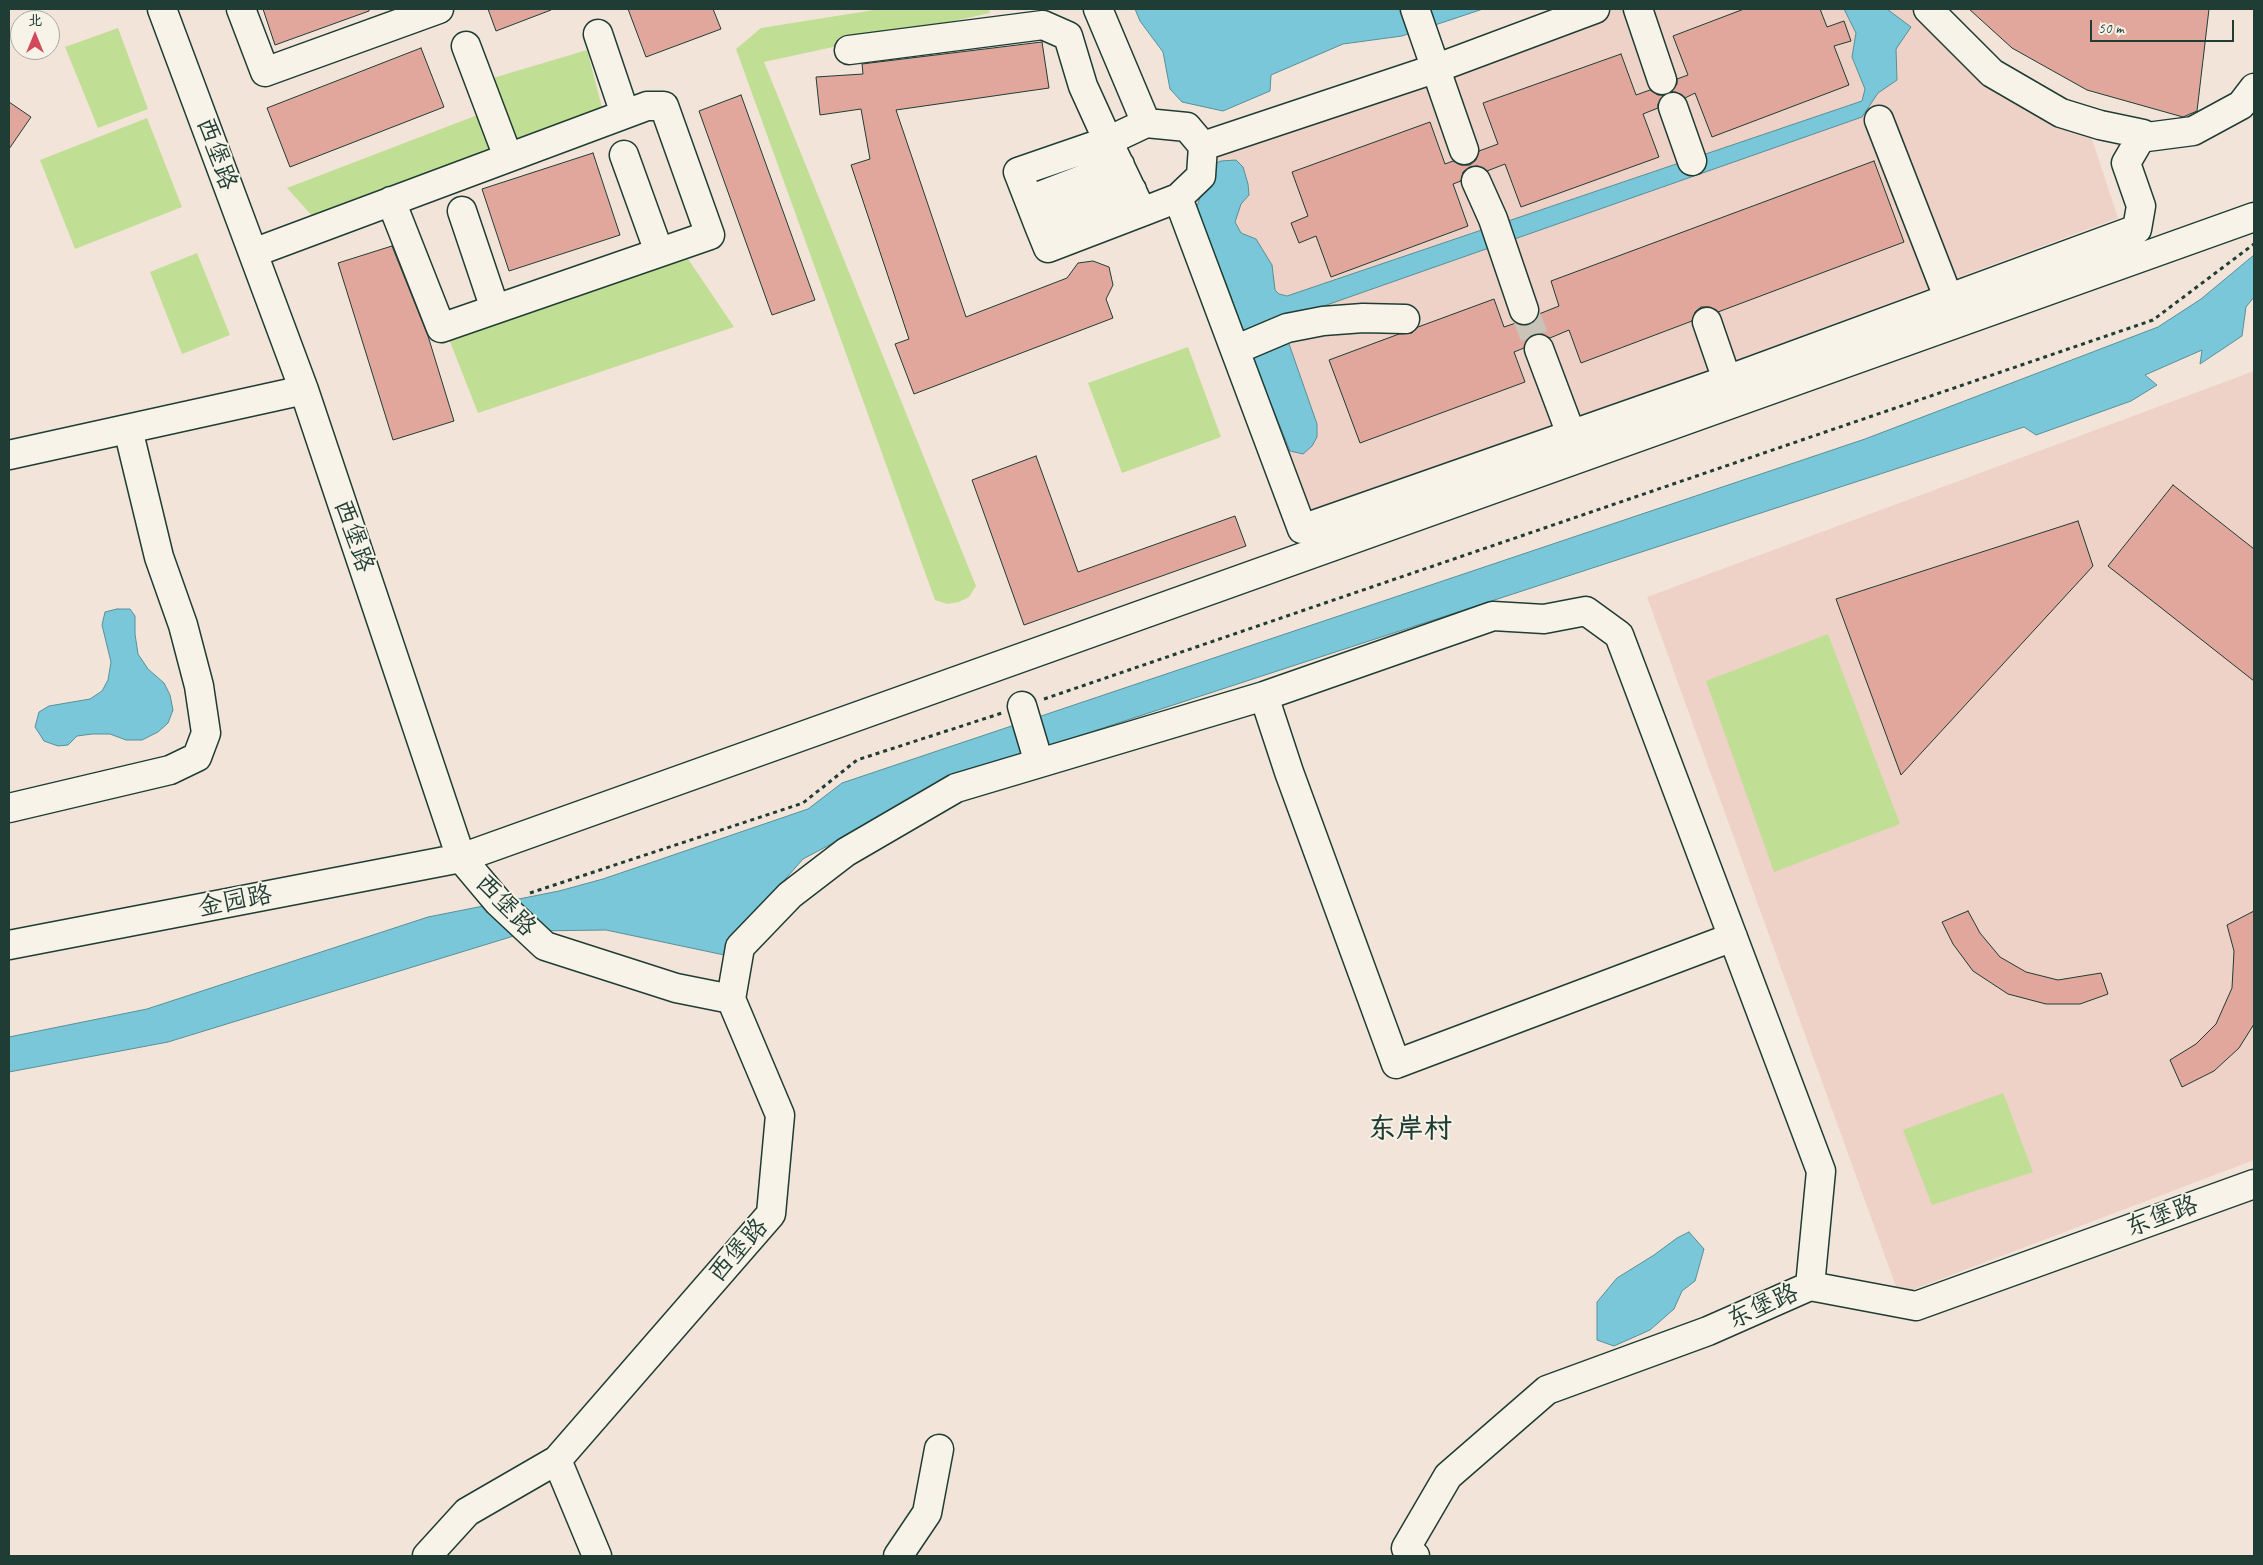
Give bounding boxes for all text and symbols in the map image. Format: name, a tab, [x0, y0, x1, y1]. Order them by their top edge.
north arrow	[10, 10, 60, 60]
scale bar	[2093, 10, 2237, 42]
text: 北	[28, 12, 42, 29]
text: 50 m	[2098, 19, 2124, 38]
street label: 西堡路	[189, 114, 243, 194]
street label: 西堡路	[327, 496, 379, 576]
street label: 西堡路	[468, 869, 542, 943]
street label: 金园路	[195, 880, 275, 924]
district label: 东岸村	[1368, 1113, 1452, 1147]
street label: 东堡路	[2122, 1190, 2202, 1244]
street label: 西堡路	[703, 1213, 775, 1289]
street label: 东堡路	[1723, 1278, 1803, 1336]

